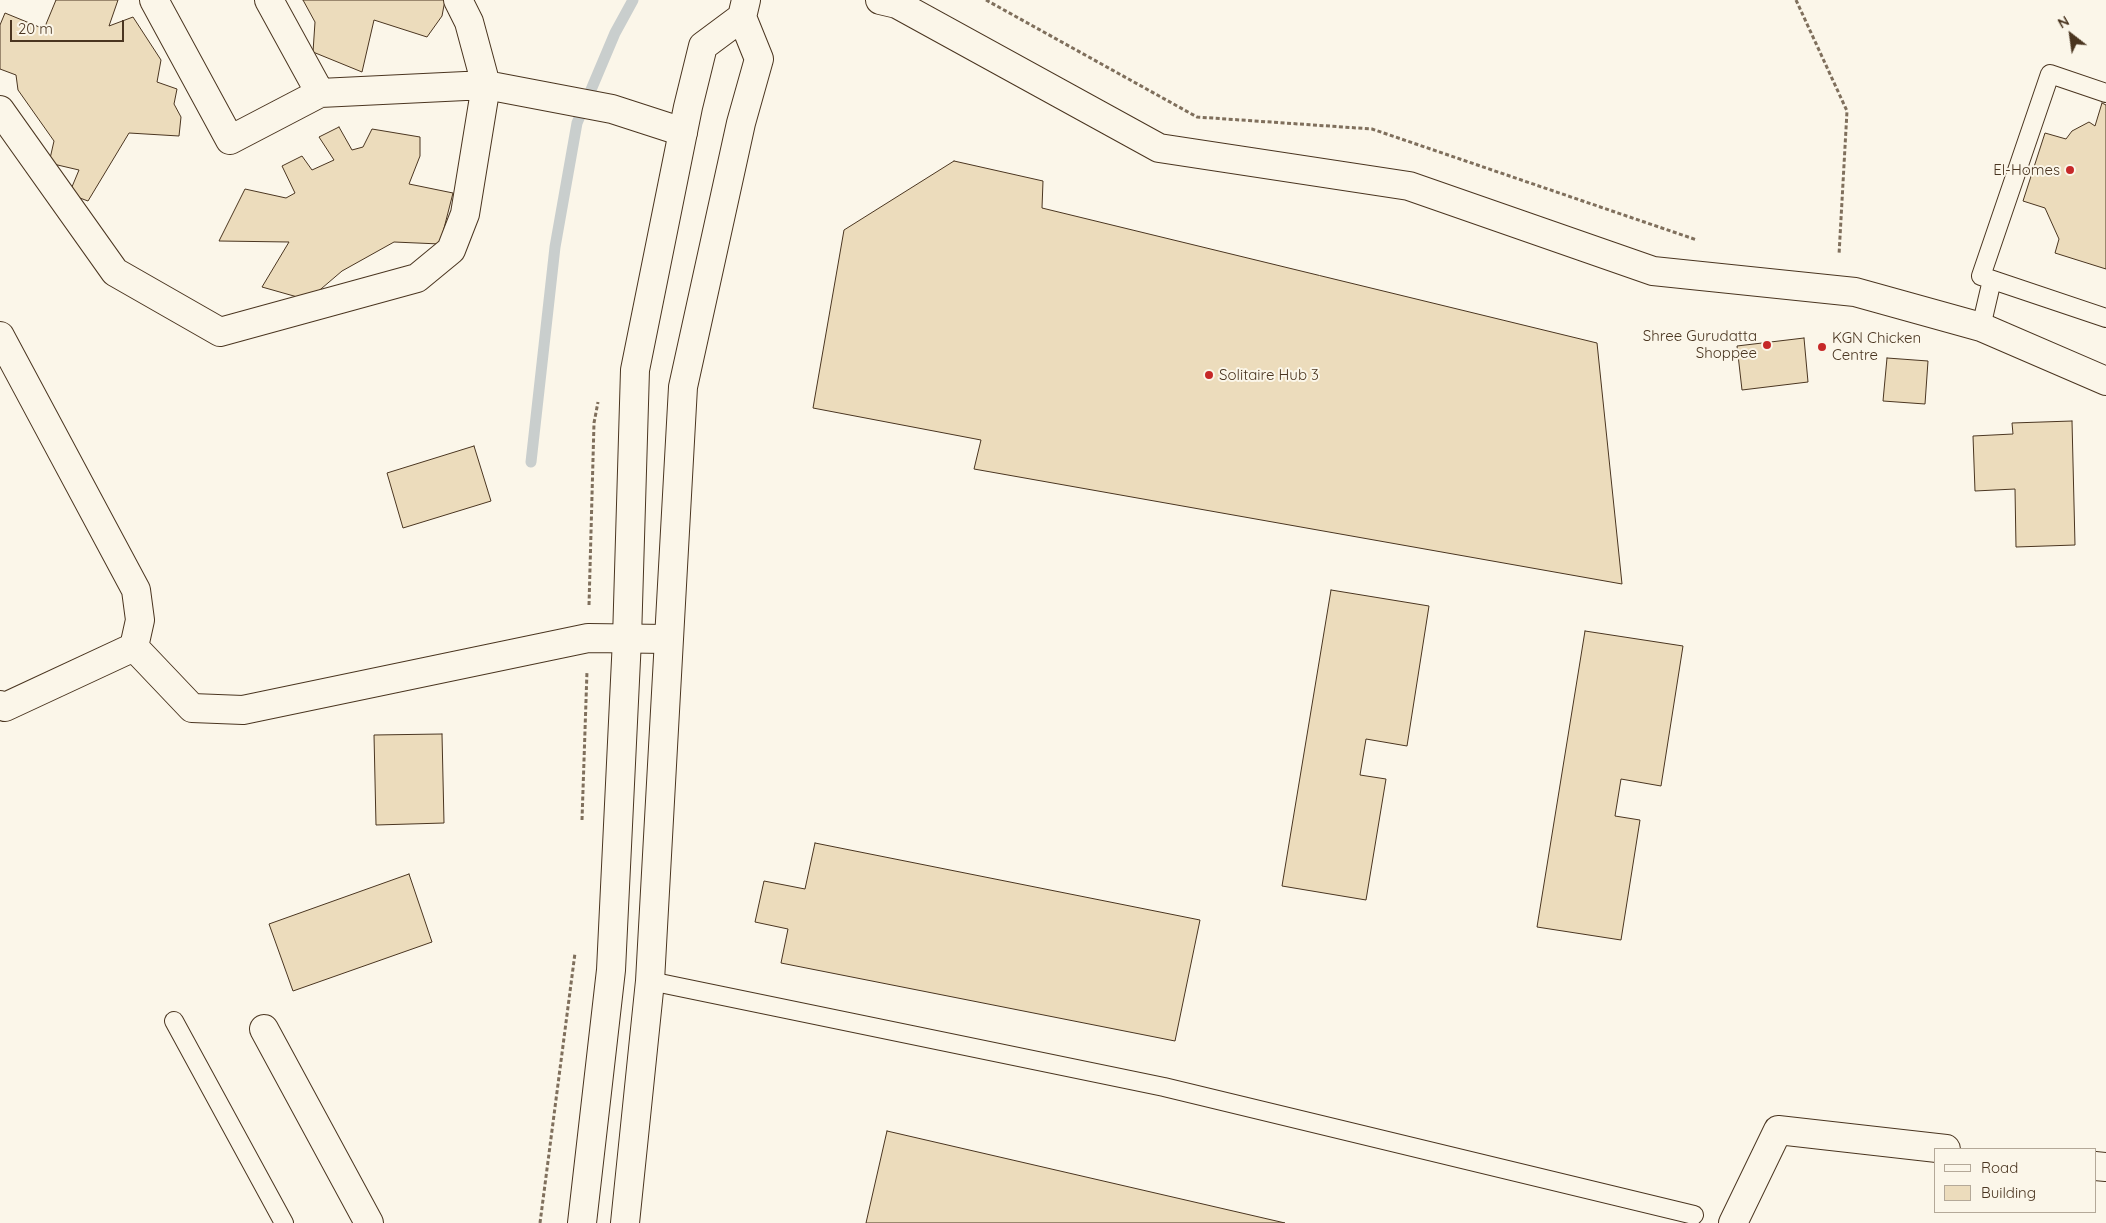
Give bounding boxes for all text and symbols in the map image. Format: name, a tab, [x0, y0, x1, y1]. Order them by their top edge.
scale bar	[12, 10, 126, 42]
north arrow	[2046, 10, 2096, 60]
text: N	[2055, 12, 2072, 32]
text: 20 m	[18, 19, 53, 38]
place label: El-Homes	[1993, 161, 2060, 179]
marker: El-Homes	[2064, 164, 2076, 176]
place label: Shree Gurudatta Shoppee	[1643, 327, 1757, 362]
place label: KGN Chicken Centre	[1832, 329, 1921, 364]
marker: Shree Gurudatta Shoppee	[1761, 339, 1773, 351]
marker: KGN Chicken Centre	[1816, 341, 1828, 353]
place label: Solitaire Hub 3	[1219, 366, 1319, 384]
marker: Solitaire Hub 3	[1203, 369, 1215, 381]
legend	[1934, 1148, 2096, 1213]
text: Road	[1981, 1158, 2018, 1177]
text: Building	[1981, 1183, 2036, 1202]

